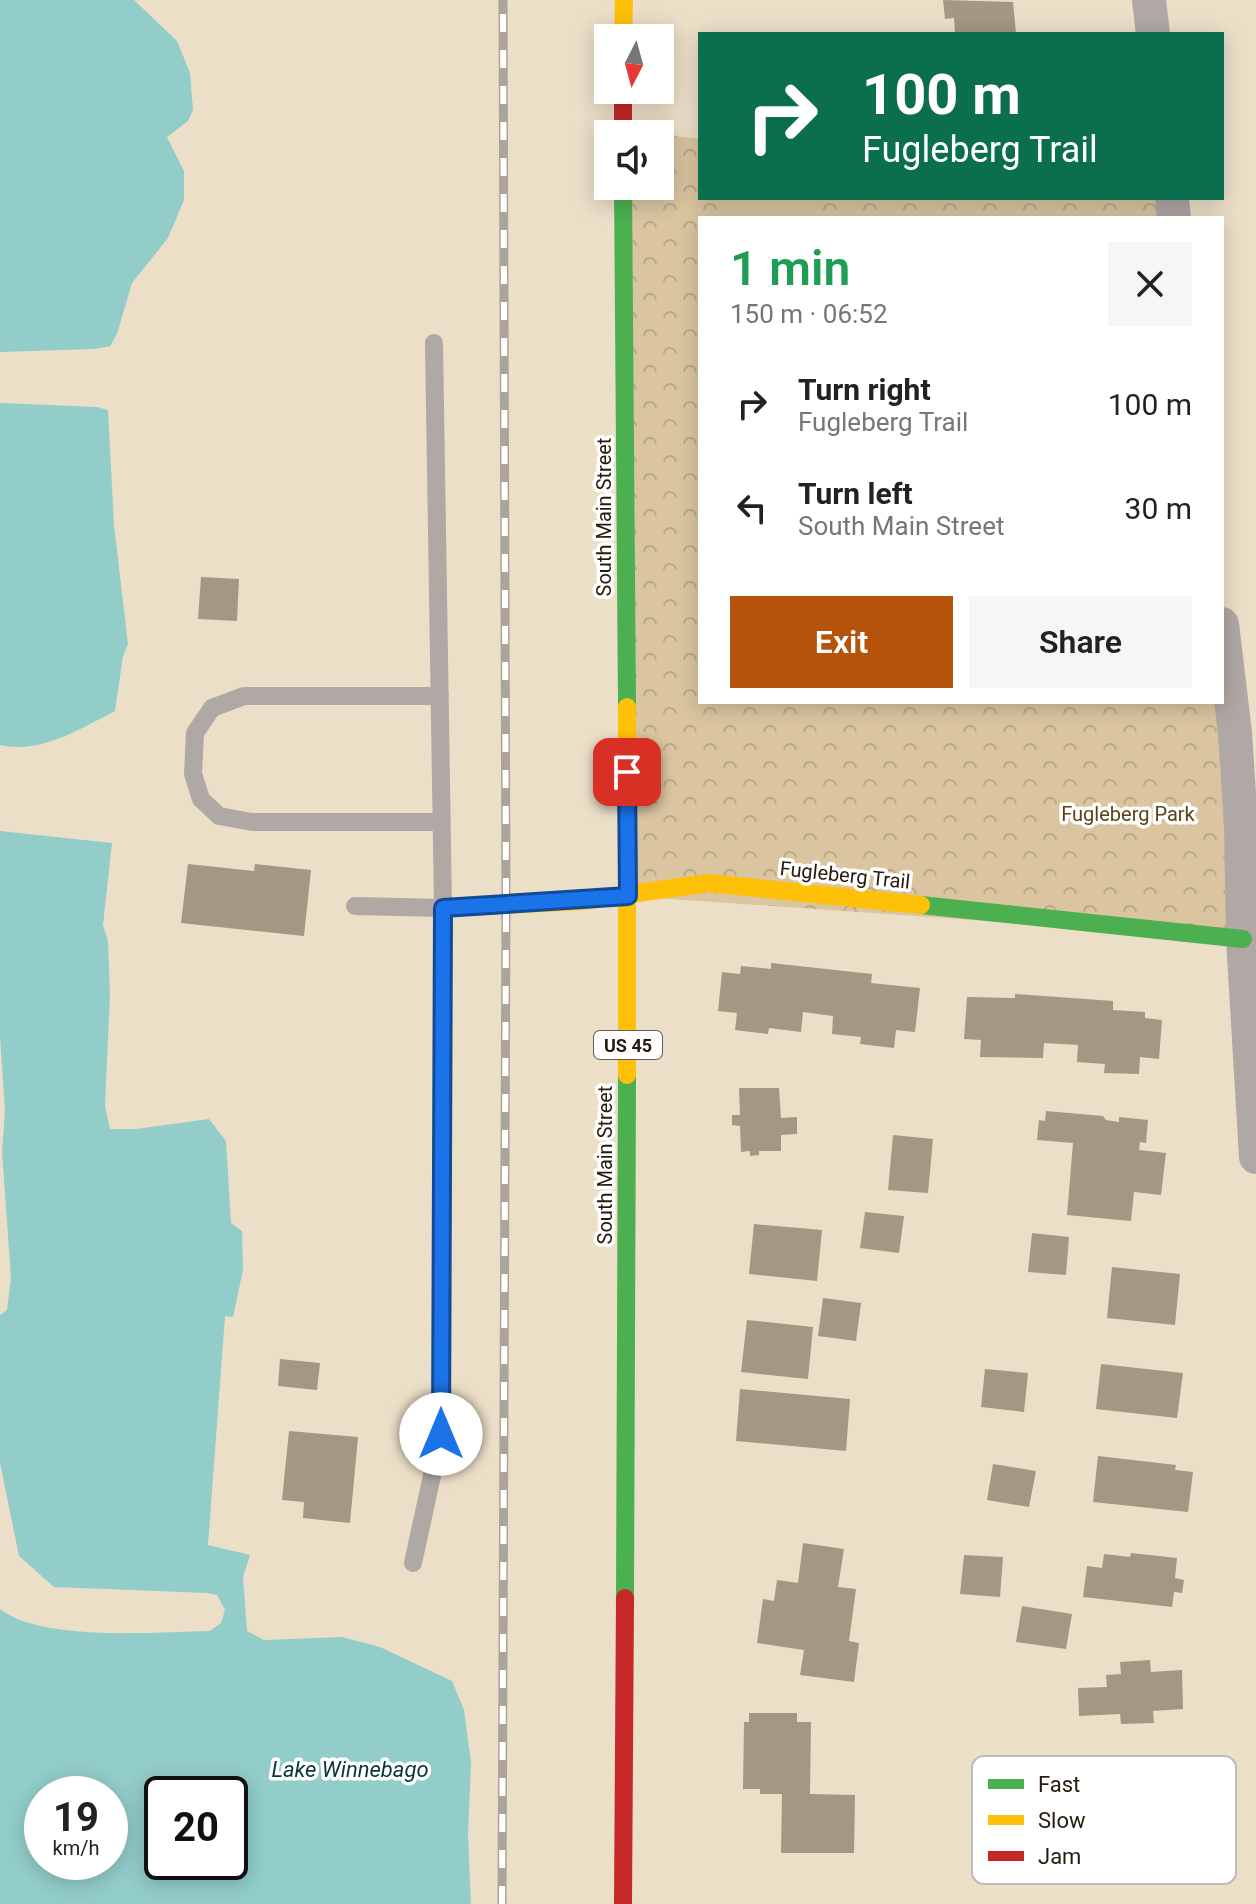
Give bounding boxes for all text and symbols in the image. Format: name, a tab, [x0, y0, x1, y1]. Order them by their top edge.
north arrow	[594, 24, 674, 104]
map controls	[594, 24, 674, 200]
text: 100 m	[862, 62, 1021, 128]
icon: right	[730, 64, 834, 168]
button: sound	[594, 120, 674, 200]
text: Fugleberg Trail	[862, 129, 1098, 171]
text: 1 min	[730, 240, 850, 297]
button: close	[1108, 242, 1192, 326]
text: 150 m · 06:52	[730, 299, 888, 329]
text: Turn right	[798, 372, 931, 407]
icon: right	[730, 382, 774, 426]
text: 100 m	[1108, 387, 1192, 422]
text: Fugleberg Trail	[798, 407, 968, 437]
street label: South Main Street	[592, 438, 616, 596]
text: Turn left	[798, 476, 913, 511]
icon: left	[730, 486, 774, 530]
text: 30 m	[1125, 491, 1192, 526]
text: South Main Street	[798, 511, 1004, 541]
button: Exit	[730, 596, 953, 688]
button: Share	[969, 596, 1192, 688]
pin	[593, 738, 661, 806]
icon: arrive	[605, 750, 649, 794]
park label: Fugleberg Park	[1061, 802, 1196, 826]
street label: Fugleberg Trail	[779, 856, 911, 894]
road number: US 45	[594, 1031, 662, 1059]
street label: South Main Street	[593, 1086, 617, 1244]
position arrow	[399, 1392, 483, 1476]
legend	[972, 1756, 1236, 1884]
water label: Lake Winnebago	[271, 1757, 429, 1782]
text: Fast	[1038, 1772, 1080, 1797]
speed limit sign: 20	[144, 1776, 248, 1880]
text: 19	[53, 1794, 99, 1841]
text: Slow	[1038, 1808, 1086, 1833]
text: km/h	[53, 1836, 99, 1860]
text: Jam	[1038, 1844, 1081, 1869]

